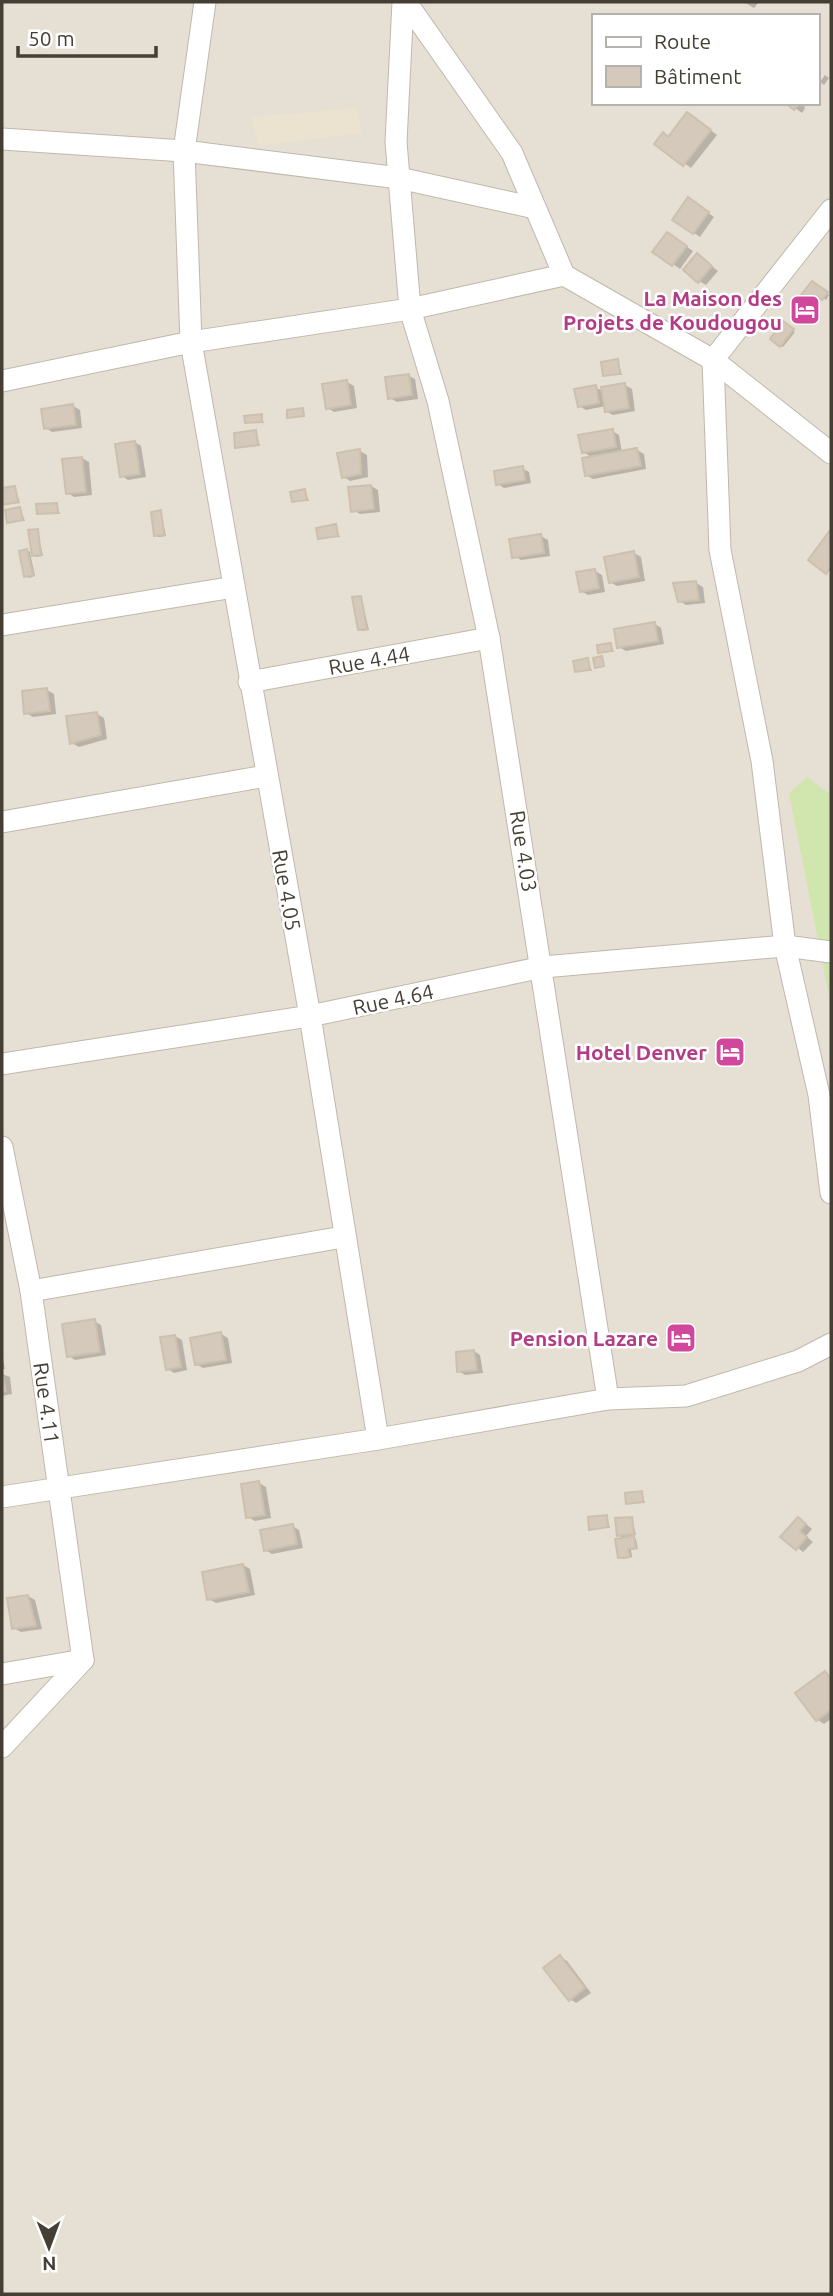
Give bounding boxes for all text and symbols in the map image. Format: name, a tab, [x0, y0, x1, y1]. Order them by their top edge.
scale bar	[18, 14, 156, 58]
legend	[592, 14, 819, 105]
text: 50 m	[28, 26, 75, 50]
text: Route	[654, 29, 711, 53]
text: Bâtiment	[654, 64, 741, 88]
place label: La Maison des Projets de Koudougou	[563, 286, 782, 334]
hotel icon: La Maison des Projets de Koudougou	[788, 293, 822, 327]
street label: Rue 4.44	[326, 641, 412, 679]
street label: Rue 4.03	[506, 809, 542, 893]
street label: Rue 4.05	[268, 847, 306, 933]
street label: Rue 4.64	[350, 979, 436, 1019]
hotel icon: Hotel Denver	[713, 1035, 747, 1069]
place label: Hotel Denver	[576, 1040, 707, 1064]
hotel icon: Pension Lazare	[664, 1321, 698, 1355]
place label: Pension Lazare	[510, 1326, 658, 1350]
street label: Rue 4.11	[29, 1361, 65, 1445]
north arrow	[14, 2212, 84, 2282]
text: N	[42, 2253, 57, 2275]

